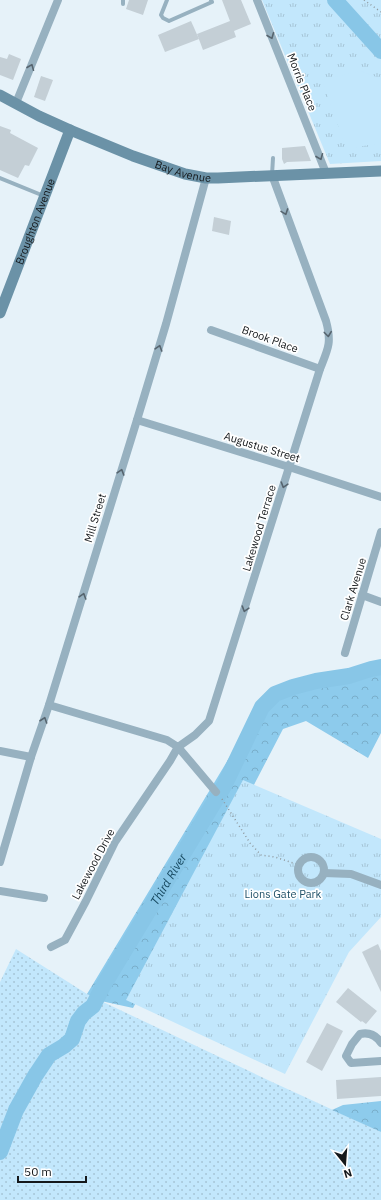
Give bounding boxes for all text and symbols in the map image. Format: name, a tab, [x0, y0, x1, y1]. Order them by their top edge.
one-way arrow	[267, 33, 275, 40]
street label: Morris Place	[284, 51, 320, 113]
one-way arrow	[26, 63, 34, 70]
one-way arrow	[315, 152, 323, 160]
street label: Bay Avenue	[153, 157, 211, 185]
street label: Broughton Avenue	[12, 176, 58, 267]
one-way arrow	[281, 208, 289, 215]
street label: Brook Place	[240, 322, 300, 356]
one-way arrow	[324, 331, 333, 337]
one-way arrow	[154, 344, 163, 351]
street label: Augustus Street	[222, 429, 302, 465]
one-way arrow	[116, 469, 125, 476]
one-way arrow	[280, 481, 289, 488]
street label: Lakewood Terrace	[239, 483, 279, 573]
street label: Mill Street	[81, 492, 109, 544]
street label: Clark Avenue	[337, 556, 369, 622]
one-way arrow	[78, 593, 87, 600]
one-way arrow	[241, 605, 250, 612]
one-way arrow	[39, 717, 47, 724]
street label: Lakewood Drive	[68, 826, 118, 902]
water label: Third River	[146, 850, 189, 908]
park label: Lions Gate Park	[245, 887, 322, 901]
north arrow	[325, 1144, 365, 1184]
scale bar	[18, 1158, 86, 1184]
text: 50 m	[24, 1164, 52, 1179]
text: N	[342, 1166, 354, 1181]

